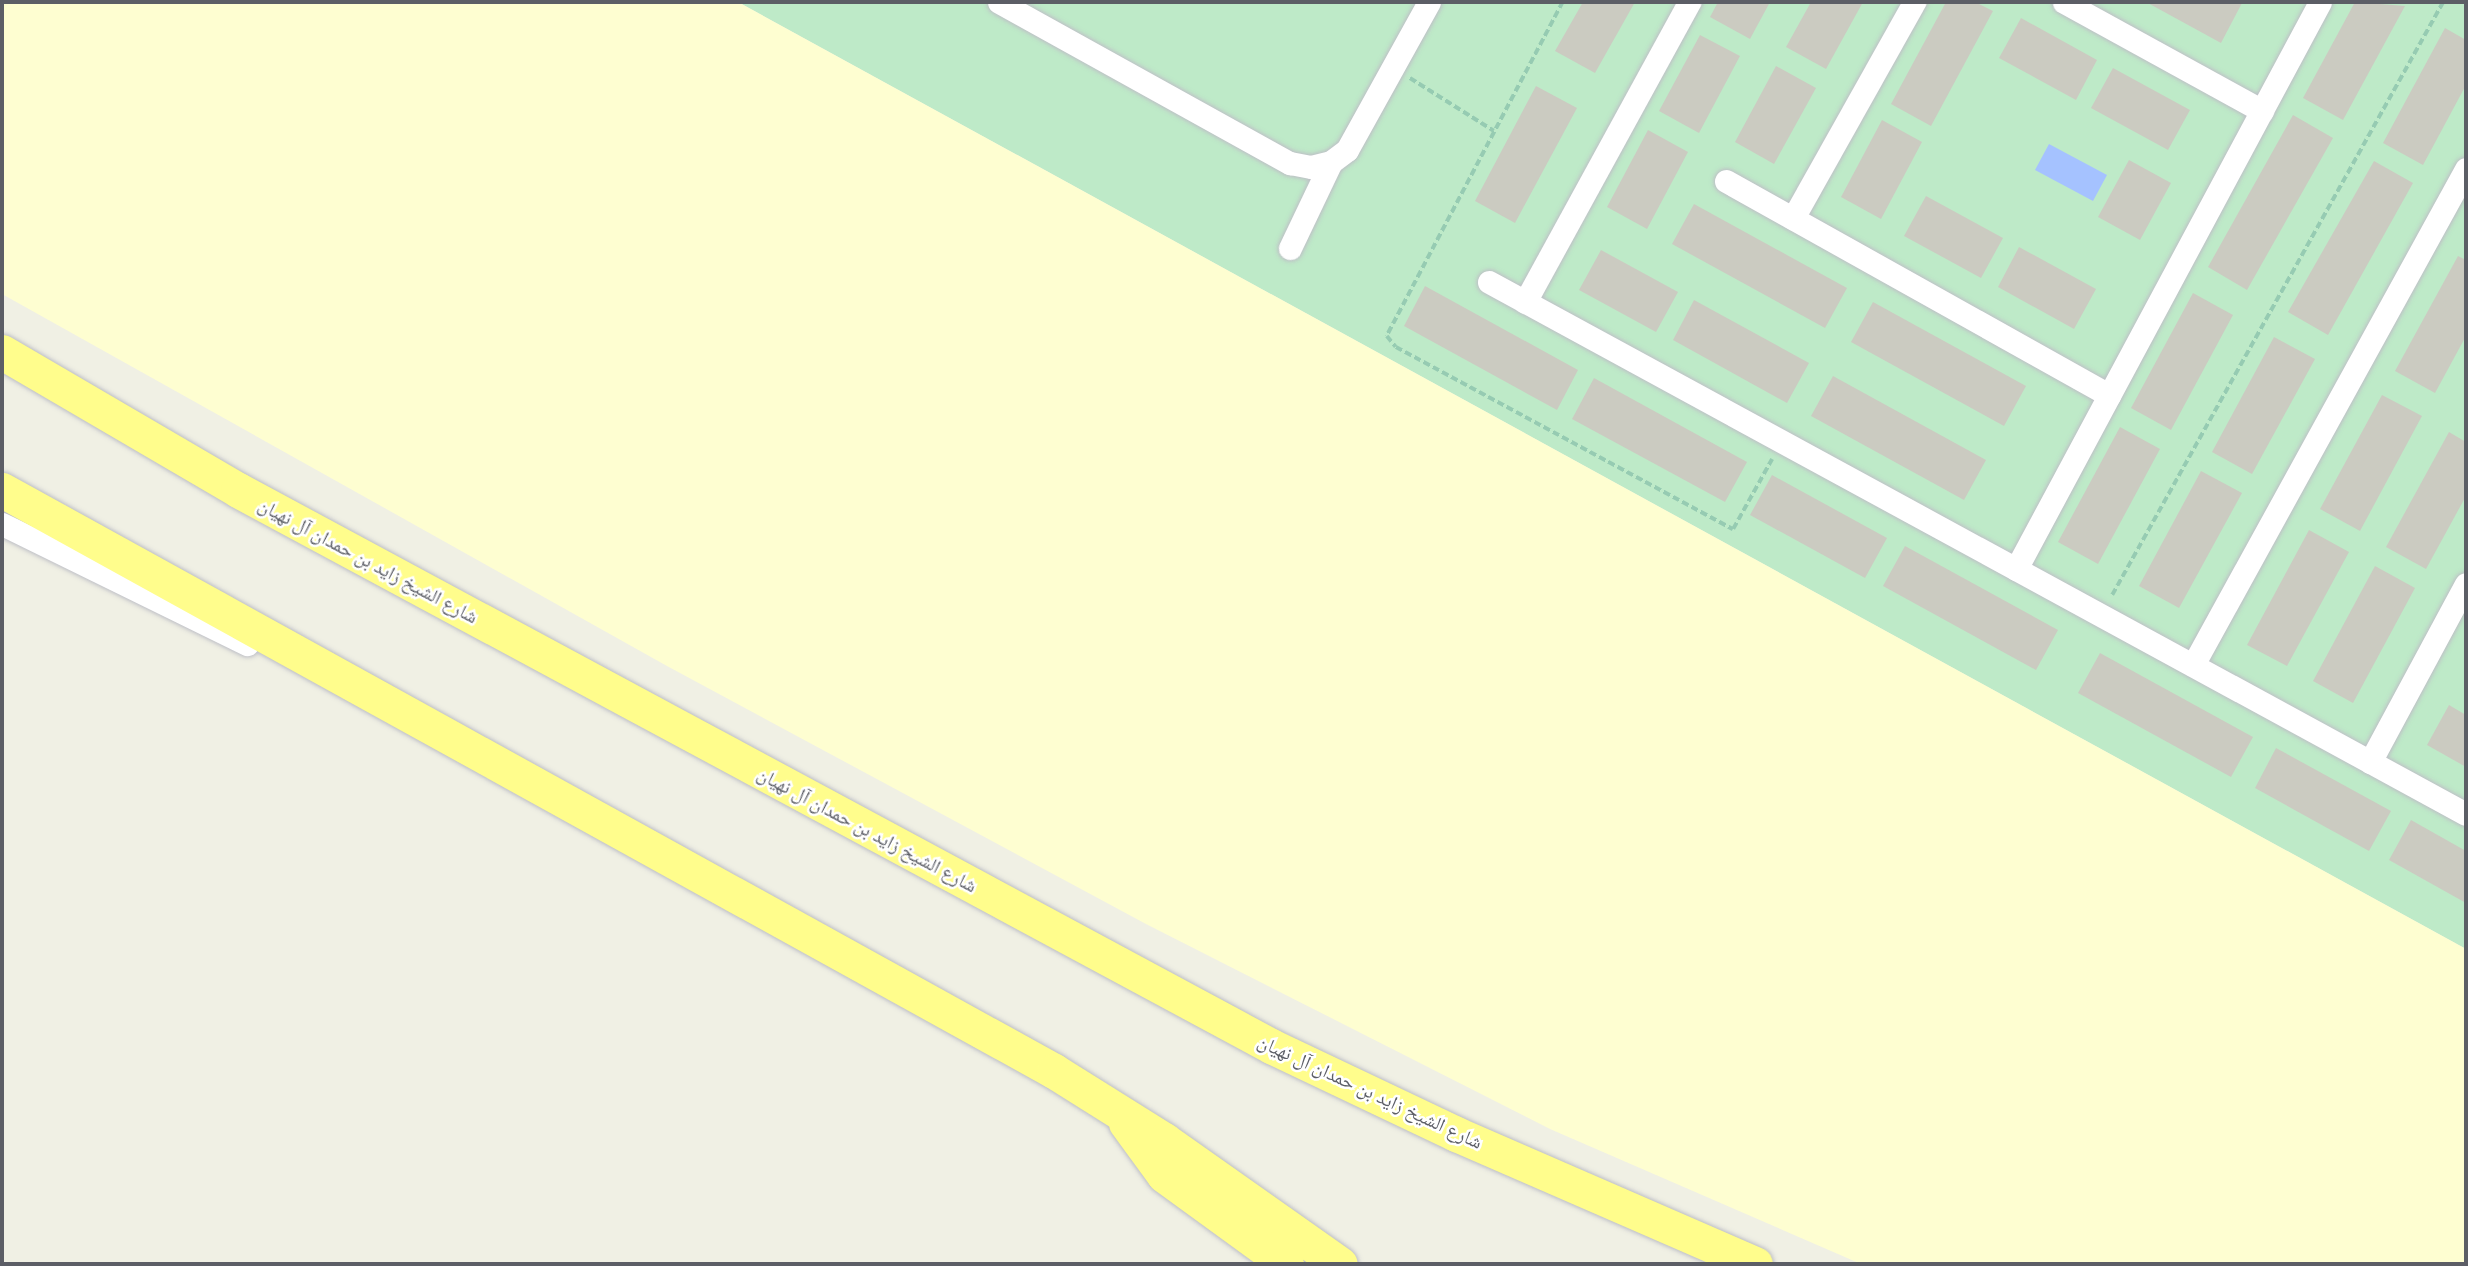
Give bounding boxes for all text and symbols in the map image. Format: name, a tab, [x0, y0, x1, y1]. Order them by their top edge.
street label: شارع الشيخ زايد بن حمدان آل نهيان	[254, 493, 482, 629]
street label: شارع الشيخ زايد بن حمدان آل نهيان	[753, 762, 981, 898]
street label: شارع الشيخ زايد بن حمدان آل نهيان	[1254, 1030, 1486, 1154]

